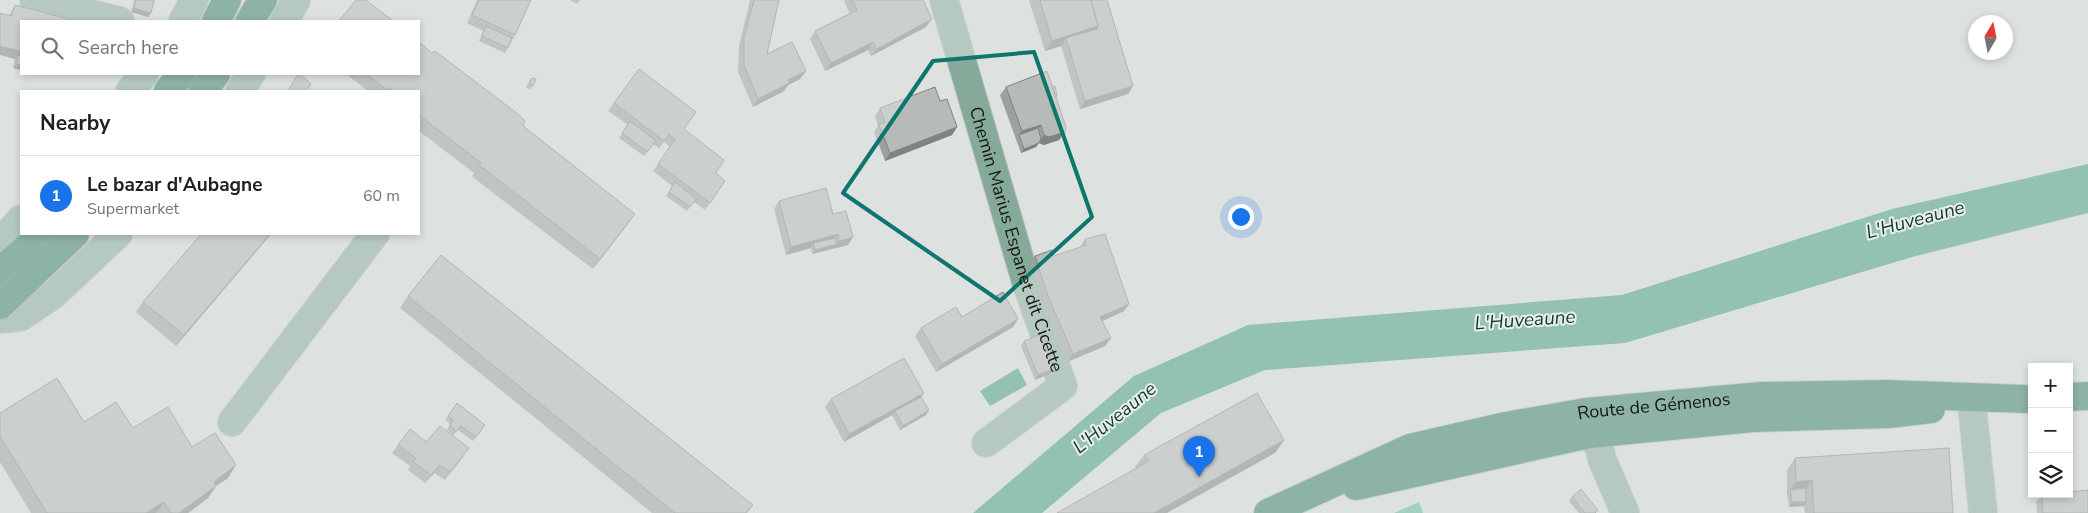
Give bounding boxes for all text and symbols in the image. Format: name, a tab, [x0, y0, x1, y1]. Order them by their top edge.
north arrow	[1968, 15, 2013, 60]
search box	[20, 20, 420, 75]
icon: search	[38, 34, 66, 62]
text: Search here	[78, 35, 179, 61]
street label: Chemin Marius Espanet dit Cicette	[964, 104, 1069, 375]
text: Nearby	[40, 109, 110, 137]
text: Le bazar d'Aubagne	[87, 172, 263, 198]
text: 1	[51, 185, 61, 207]
text: 60 m	[363, 185, 400, 207]
water label: L'Huveaune	[1863, 194, 1967, 246]
text: Supermarket	[87, 198, 179, 220]
your location	[1228, 204, 1254, 230]
water label: L'Huveaune	[1474, 304, 1576, 336]
map controls	[2028, 363, 2073, 498]
button: +	[2028, 363, 2073, 408]
water label: L'Huveaune	[1067, 376, 1162, 460]
street label: Route de Gémenos	[1575, 387, 1731, 425]
button: −	[2028, 408, 2073, 453]
pin: 1	[1183, 436, 1215, 477]
button: layers	[2028, 453, 2073, 498]

